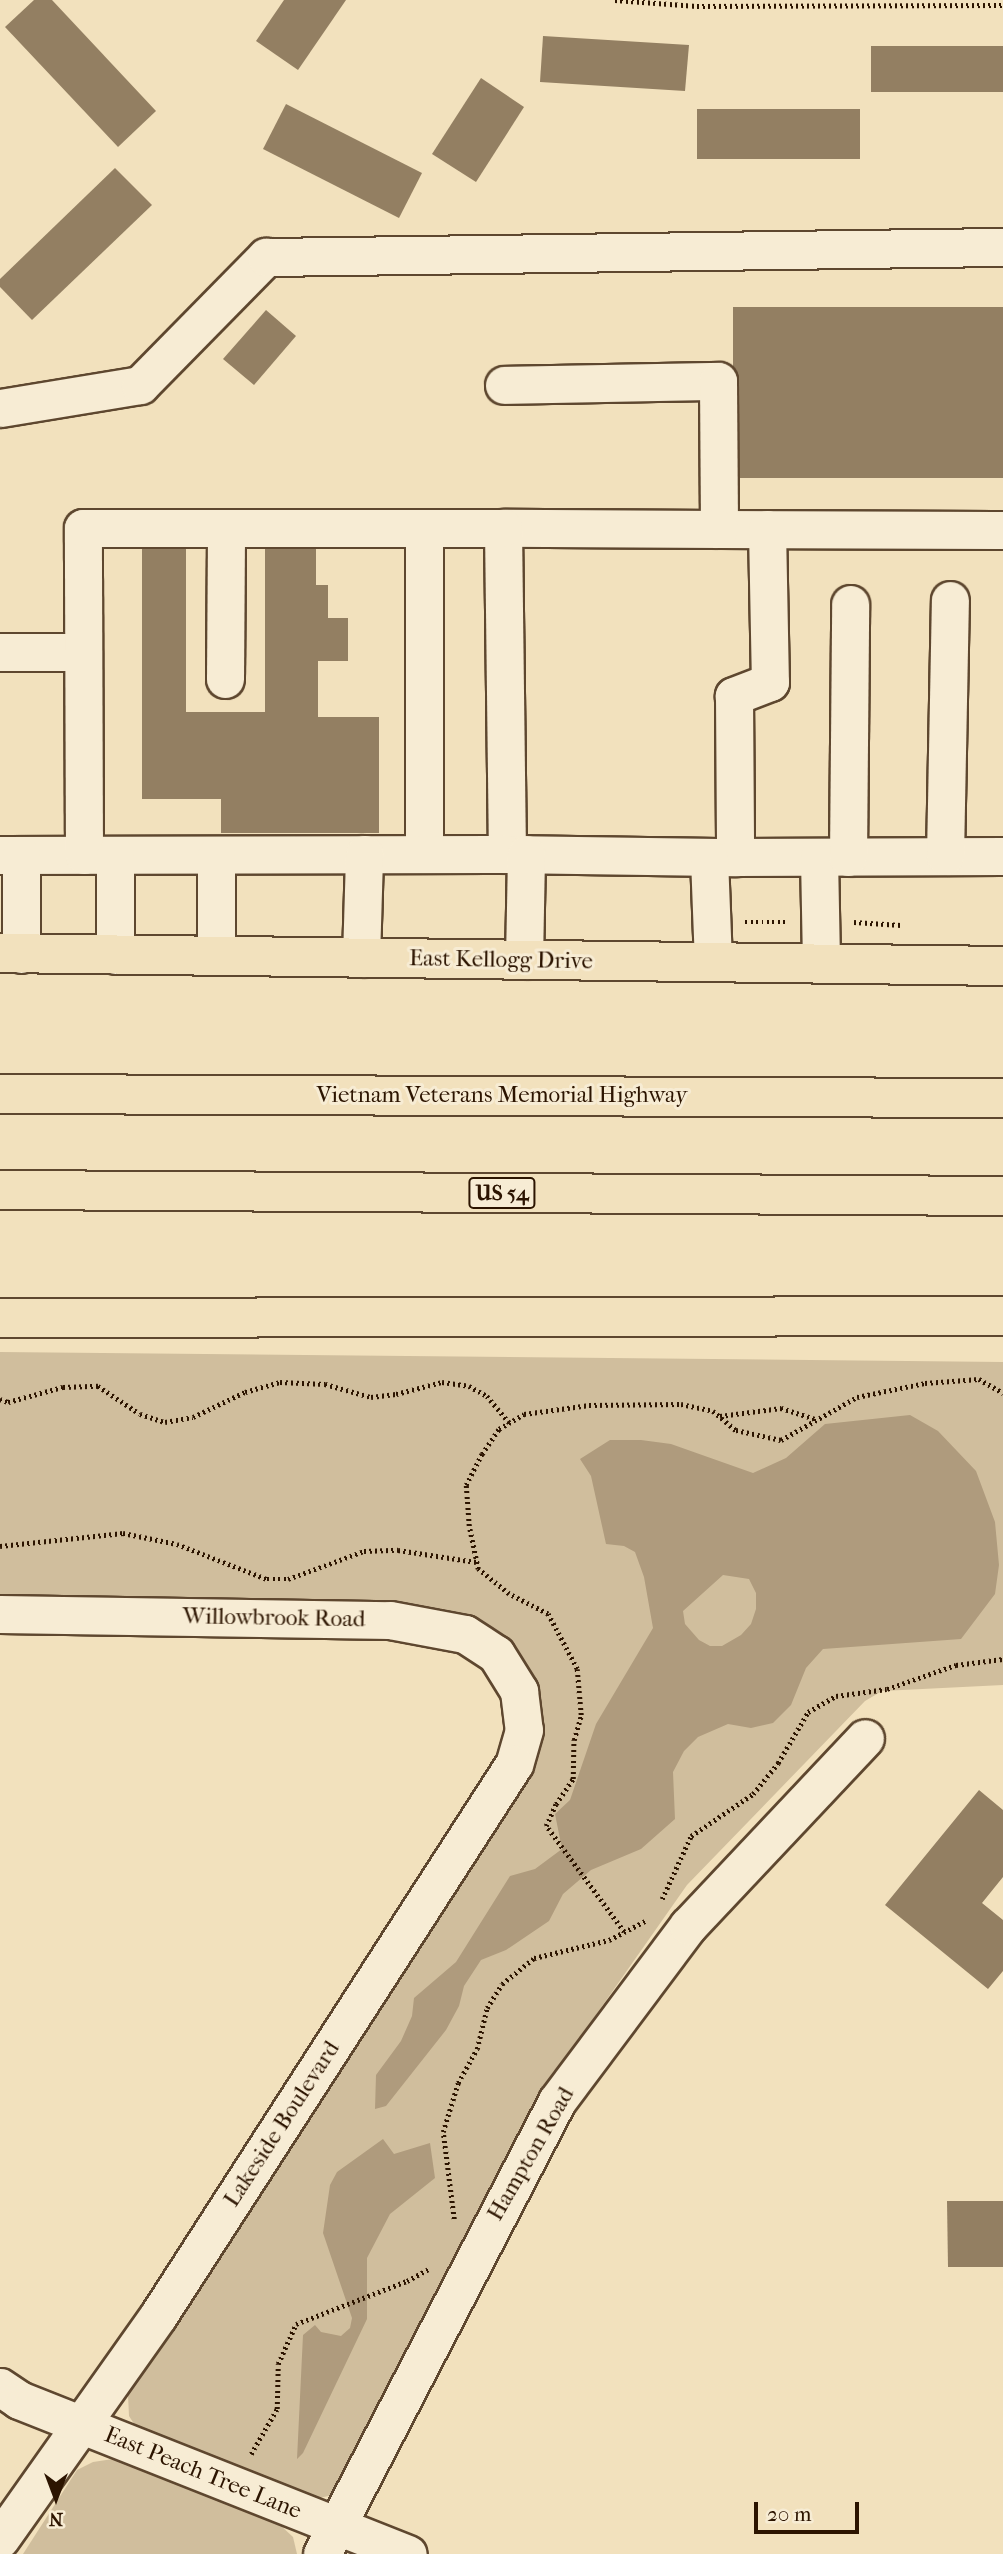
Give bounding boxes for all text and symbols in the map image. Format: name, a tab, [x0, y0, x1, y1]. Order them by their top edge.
street label: East Kellogg Drive	[409, 945, 593, 975]
street label: Vietnam Veterans Memorial Highway	[316, 1081, 688, 1109]
road number: US 54	[467, 1176, 537, 1210]
street label: Willowbrook Road	[182, 1603, 366, 1633]
street label: Lakeside Boulevard	[218, 2036, 346, 2212]
street label: Hampton Road	[482, 2082, 580, 2226]
street label: East Peach Tree Lane	[100, 2421, 306, 2525]
north arrow	[21, 2463, 91, 2533]
scale bar	[758, 2488, 863, 2532]
text: 20 m	[767, 2502, 811, 2526]
text: N	[49, 2508, 63, 2530]

